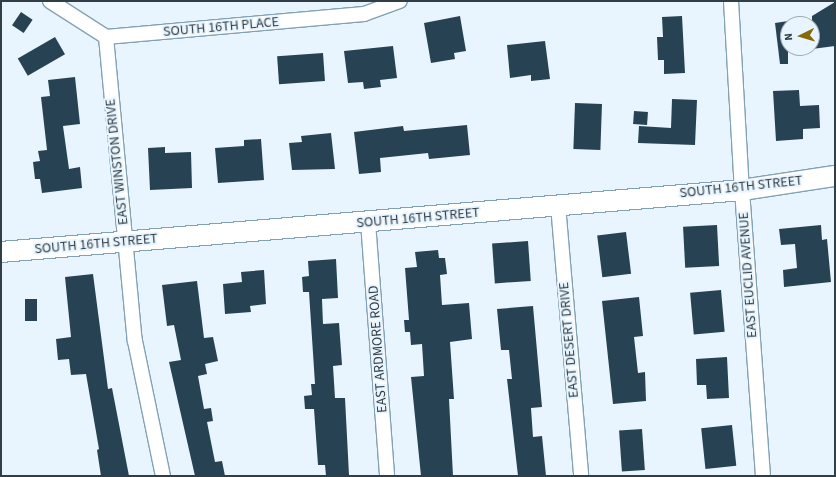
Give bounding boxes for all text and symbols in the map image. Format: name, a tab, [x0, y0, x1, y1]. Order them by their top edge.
street label: SOUTH 16TH PLACE	[162, 14, 280, 40]
north arrow	[780, 16, 820, 56]
text: N	[781, 33, 796, 41]
street label: EAST WINSTON DRIVE	[102, 98, 132, 226]
street label: SOUTH 16TH STREET	[679, 172, 803, 202]
street label: SOUTH 16TH STREET	[356, 204, 480, 232]
street label: EAST EUCLID AVENUE	[735, 211, 761, 339]
street label: SOUTH 16TH STREET	[34, 230, 158, 258]
street label: EAST DESERT DRIVE	[556, 281, 582, 399]
street label: EAST ARDMORE ROAD	[365, 285, 391, 413]

